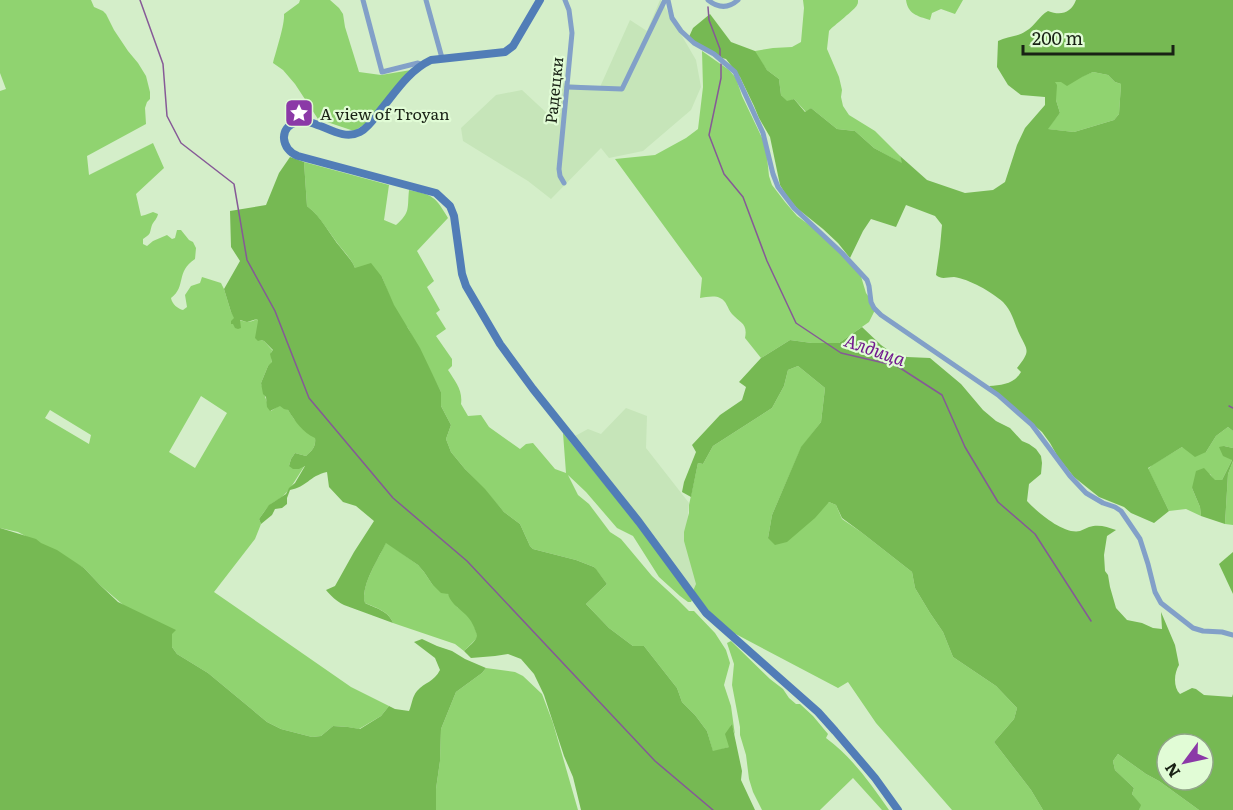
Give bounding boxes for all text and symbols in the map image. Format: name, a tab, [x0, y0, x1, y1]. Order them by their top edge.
scale bar	[1023, 18, 1173, 56]
text: 200 m	[1032, 24, 1083, 51]
street label: Радецки	[538, 55, 568, 125]
place icon: A view of Troyan	[283, 97, 315, 129]
place label: A view of Troyan	[320, 101, 450, 125]
water label: Алдица	[841, 326, 910, 372]
north arrow	[1155, 732, 1215, 792]
text: N	[1158, 759, 1185, 783]

